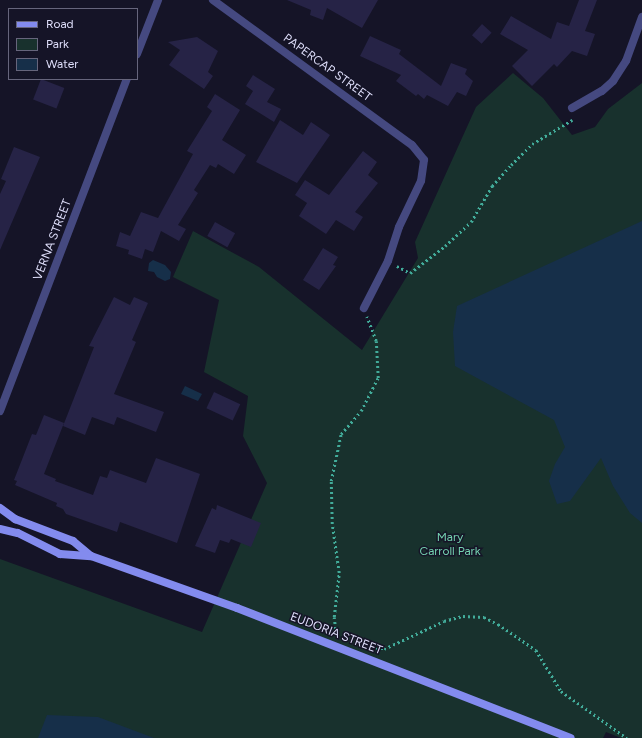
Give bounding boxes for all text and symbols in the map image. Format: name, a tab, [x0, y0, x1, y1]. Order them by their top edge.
legend	[8, 8, 138, 80]
text: Road	[46, 17, 74, 31]
street label: PAPERCAP STREET	[280, 31, 374, 105]
text: Park	[46, 37, 69, 51]
text: Water	[46, 57, 78, 71]
street label: VERNA STREET	[31, 197, 75, 283]
park label: Mary Carroll Park	[420, 531, 480, 559]
street label: EUDORIA STREET	[288, 610, 384, 658]

